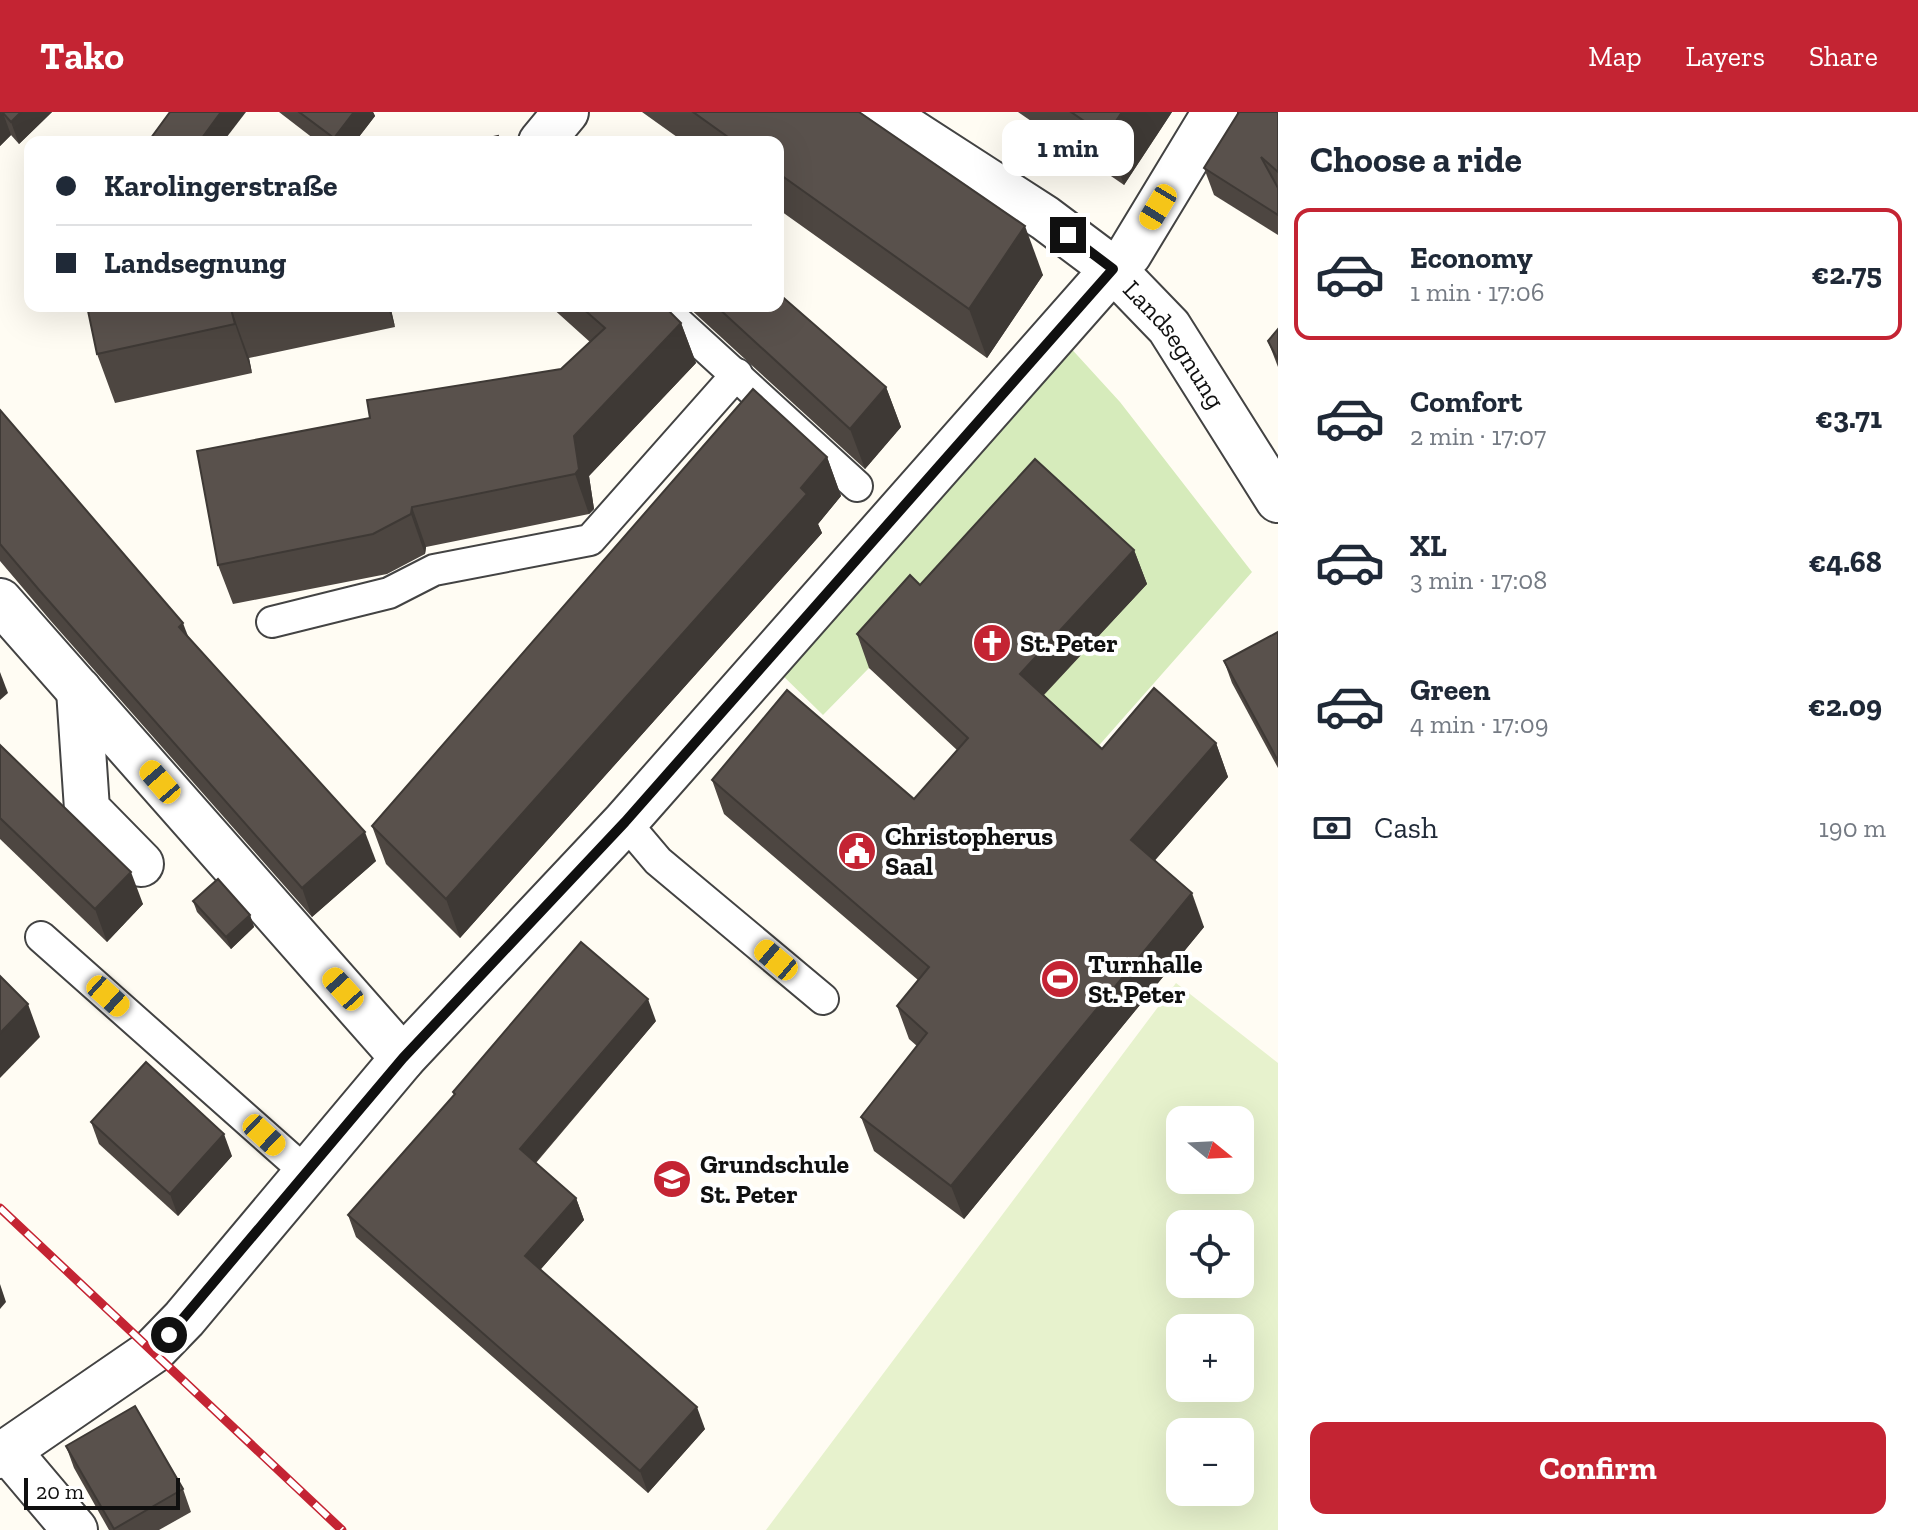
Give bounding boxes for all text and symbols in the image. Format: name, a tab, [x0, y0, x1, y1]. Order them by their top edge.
text: Tako	[40, 33, 124, 79]
text: Map	[1588, 40, 1642, 73]
text: Layers	[1686, 40, 1765, 73]
text: Share	[1809, 40, 1878, 73]
callout: 1 min	[1002, 119, 1134, 175]
text: 1 min	[1037, 132, 1099, 164]
text: Choose a ride	[1310, 138, 1522, 181]
text: Karolingerstraße	[104, 168, 338, 204]
car	[1135, 180, 1181, 234]
route end	[1050, 217, 1086, 253]
icon: car	[1314, 238, 1386, 310]
text: Economy	[1410, 240, 1533, 276]
text: Landsegnung	[104, 245, 286, 281]
text: €2.75	[1812, 256, 1882, 292]
street label: Landsegnung	[1116, 273, 1232, 414]
text: 1 min · 17:06	[1410, 276, 1544, 308]
icon: car	[1314, 382, 1386, 454]
text: Comfort	[1410, 384, 1522, 420]
text: €3.71	[1815, 400, 1882, 436]
text: 2 min · 17:07	[1410, 420, 1546, 452]
icon: car	[1314, 526, 1386, 598]
text: XL	[1410, 528, 1447, 564]
text: €4.68	[1808, 544, 1882, 580]
text: 3 min · 17:08	[1410, 564, 1547, 596]
church icon: St. Peter	[971, 622, 1013, 664]
place label: St. Peter	[1020, 627, 1118, 659]
icon: car	[1314, 670, 1386, 742]
text: Green	[1410, 672, 1490, 708]
text: €2.09	[1808, 688, 1882, 724]
text: 4 min · 17:09	[1410, 708, 1548, 740]
car	[135, 756, 185, 808]
icon: cash	[1310, 806, 1354, 850]
text: Cash	[1374, 810, 1438, 846]
text: 190 m	[1819, 812, 1886, 844]
place label: Christopherus Saal	[885, 820, 1053, 882]
public building icon: Christopherus Saal	[836, 830, 878, 872]
car	[750, 935, 802, 985]
place label: Turnhalle St. Peter	[1088, 948, 1203, 1010]
sports icon: Turnhalle St. Peter	[1039, 958, 1081, 1000]
car	[318, 963, 368, 1015]
car	[82, 971, 134, 1021]
north arrow	[1166, 1106, 1254, 1194]
map controls	[1166, 1106, 1254, 1506]
car	[238, 1110, 290, 1160]
place label: Grundschule St. Peter	[700, 1148, 850, 1210]
school or university icon: Grundschule St. Peter	[651, 1158, 693, 1200]
button: locate	[1166, 1210, 1254, 1298]
button: +	[1166, 1314, 1254, 1402]
route start	[151, 1317, 187, 1353]
button: −	[1166, 1418, 1254, 1506]
button: Confirm	[1310, 1422, 1886, 1514]
scale bar	[24, 1474, 180, 1510]
text: 20 m	[36, 1478, 84, 1505]

